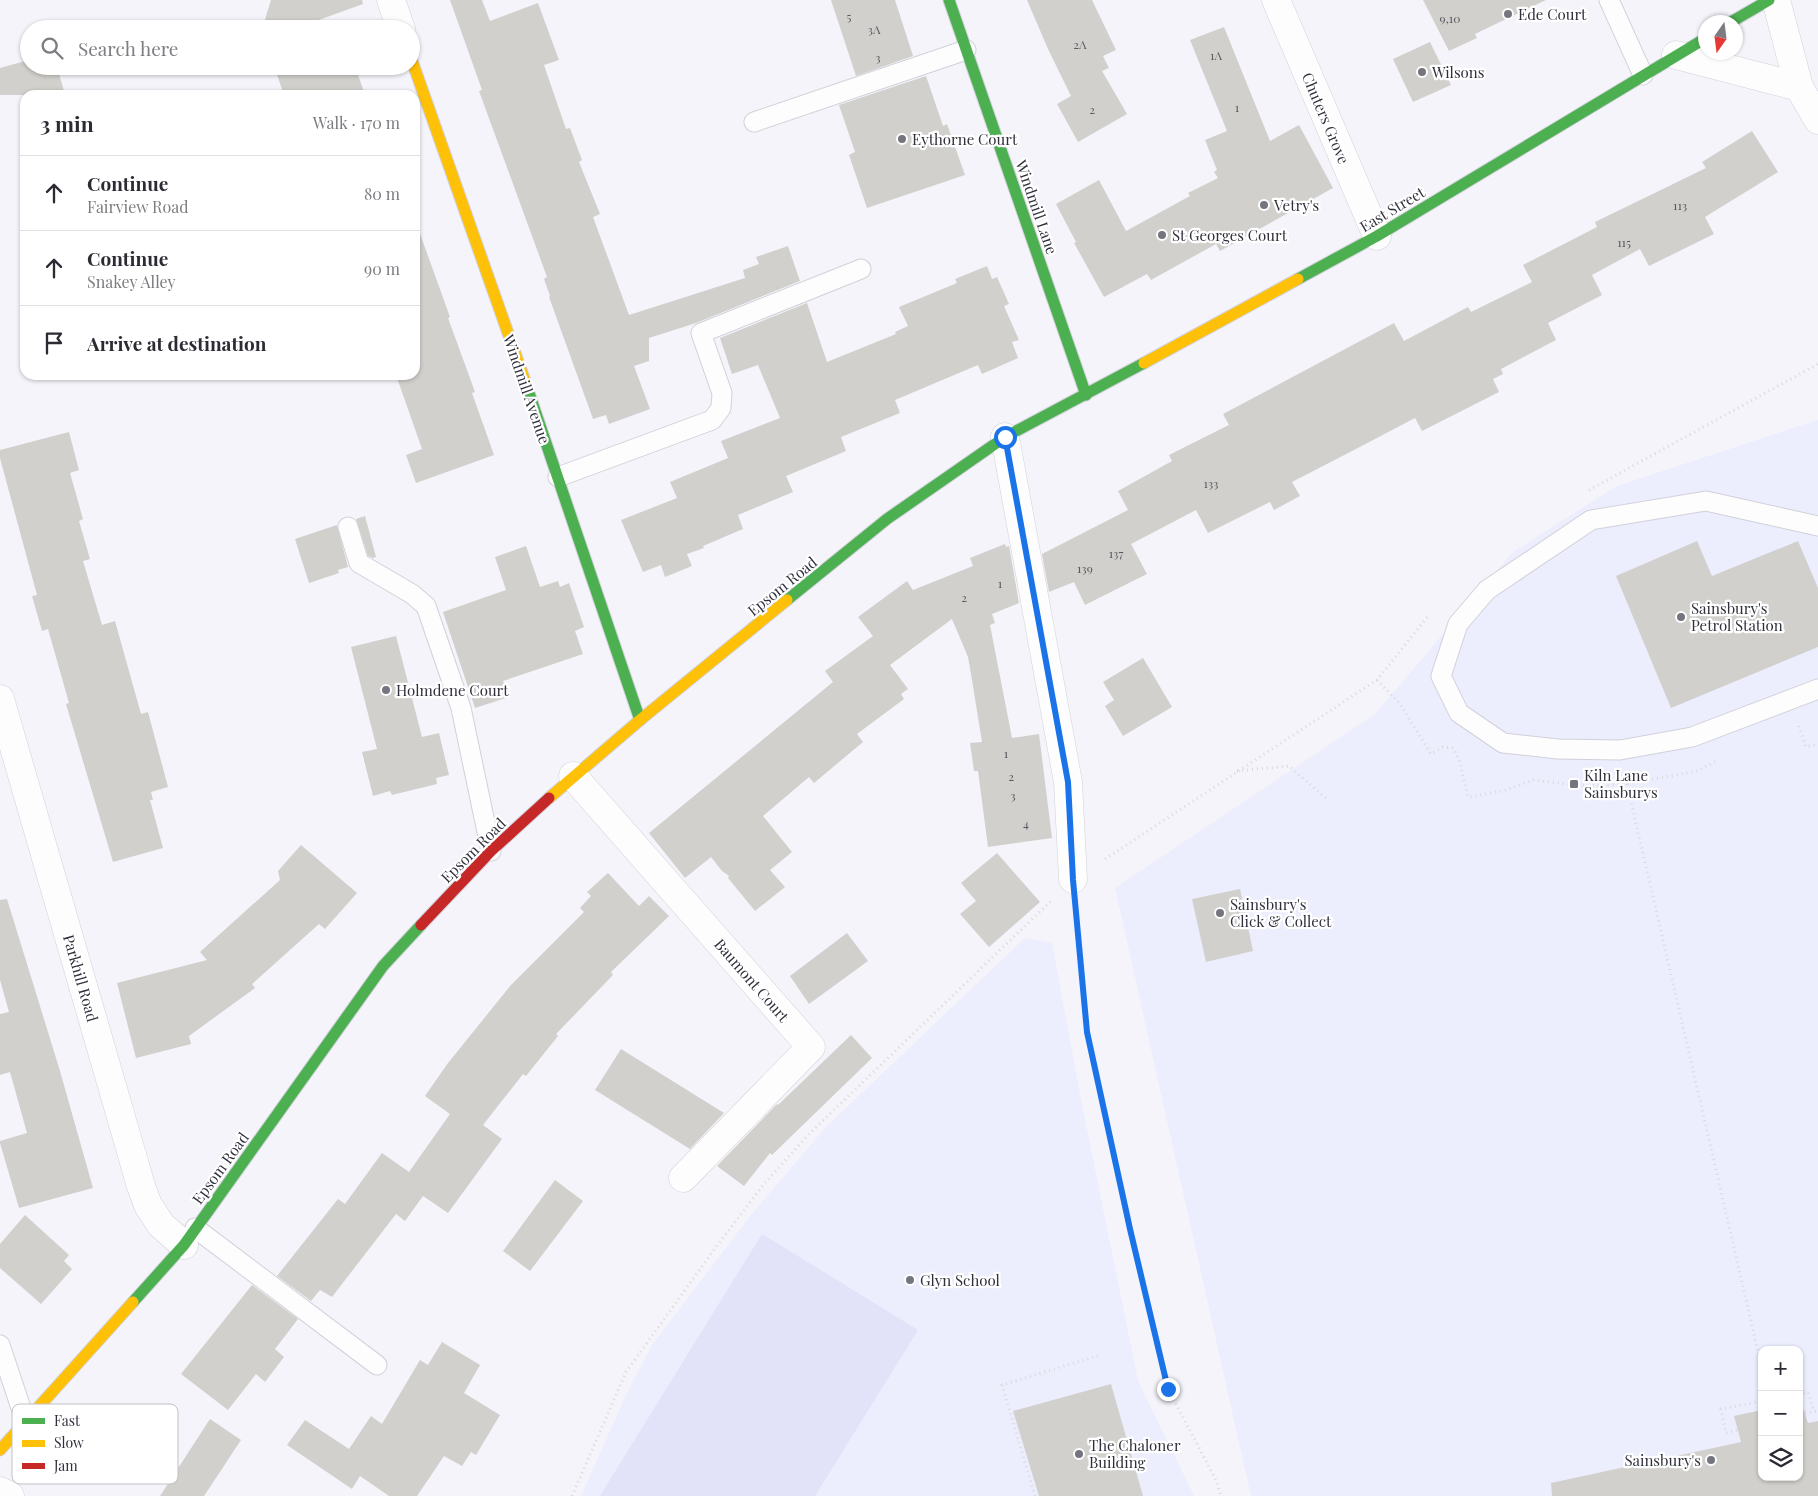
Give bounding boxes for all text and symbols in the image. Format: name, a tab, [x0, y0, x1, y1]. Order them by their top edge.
place label: Ede Court	[1518, 4, 1587, 24]
house number: 5	[847, 8, 852, 24]
marker: Ede Court	[1502, 8, 1514, 20]
house number: 9,10	[1440, 10, 1460, 26]
north arrow	[1698, 15, 1743, 60]
search box	[20, 20, 420, 75]
house number: 3A	[868, 21, 881, 37]
icon: search	[38, 34, 66, 62]
text: Search here	[78, 35, 178, 61]
house number: 2A	[1073, 36, 1087, 52]
house number: 1A	[1210, 47, 1222, 63]
house number: 3	[875, 49, 881, 65]
place label: Wilsons	[1431, 62, 1485, 82]
marker: Wilsons	[1416, 66, 1428, 78]
street label: Chuters Grove	[1298, 69, 1354, 167]
house number: 1	[1235, 99, 1240, 115]
house number: 2	[1089, 101, 1095, 117]
text: 3 min	[40, 109, 94, 137]
text: Walk · 170 m	[313, 112, 400, 133]
place label: Eythorne Court	[912, 129, 1018, 149]
marker: Eythorne Court	[896, 133, 908, 145]
street label: Windmill Lane	[1011, 156, 1062, 257]
text: Continue	[87, 170, 168, 196]
icon: ahead	[40, 179, 68, 207]
street label: East Street	[1356, 181, 1429, 236]
text: 80 m	[364, 183, 400, 204]
place label: Vetry's	[1273, 195, 1319, 215]
text: Fairview Road	[87, 196, 189, 217]
house number: 113	[1673, 197, 1687, 213]
marker: Vetry's	[1258, 199, 1270, 211]
place label: St Georges Court	[1172, 225, 1288, 245]
marker: St Georges Court	[1156, 229, 1168, 241]
house number: 115	[1617, 234, 1631, 250]
text: Continue	[87, 245, 168, 271]
icon: ahead	[40, 254, 68, 282]
text: 90 m	[364, 258, 400, 279]
text: Snakey Alley	[87, 271, 176, 292]
icon: arrive	[40, 329, 68, 357]
text: Arrive at destination	[87, 330, 267, 356]
street label: Windmill Avenue	[499, 331, 555, 446]
route start	[994, 426, 1017, 449]
house number: 133	[1203, 475, 1219, 491]
house number: 137	[1109, 545, 1123, 561]
street label: Epsom Road	[743, 552, 821, 620]
house number: 139	[1077, 560, 1093, 576]
house number: 1	[998, 575, 1003, 591]
house number: 2	[961, 589, 967, 605]
place label: Sainsbury's Petrol Station	[1691, 598, 1783, 635]
marker: Sainsbury's Petrol Station	[1675, 611, 1687, 623]
place label: Holmdene Court	[396, 680, 509, 700]
marker: Holmdene Court	[380, 684, 392, 696]
house number: 1	[1004, 745, 1009, 761]
place label: Kiln Lane Sainsburys	[1584, 765, 1658, 802]
house number: 2	[1008, 768, 1014, 784]
marker: Kiln Lane Sainsburys	[1568, 778, 1580, 790]
house number: 3	[1010, 787, 1016, 803]
street label: Epsom Road	[436, 813, 510, 887]
house number: 4	[1023, 815, 1029, 831]
place label: Sainsbury's Click & Collect	[1230, 894, 1332, 931]
marker: Sainsbury's Click & Collect	[1214, 907, 1226, 919]
street label: Parkhill Road	[59, 932, 103, 1024]
street label: Baumont Court	[710, 934, 794, 1026]
street label: Epsom Road	[187, 1128, 253, 1208]
place label: Glyn School	[920, 1270, 1000, 1290]
marker: Glyn School	[904, 1274, 916, 1286]
map controls	[1758, 1346, 1803, 1481]
button: +	[1758, 1346, 1803, 1391]
route end	[1157, 1378, 1180, 1401]
button: −	[1758, 1391, 1803, 1436]
legend	[12, 1404, 178, 1484]
text: Fast	[54, 1411, 81, 1430]
text: Slow	[54, 1433, 84, 1452]
place label: The Chaloner Building	[1089, 1435, 1181, 1472]
button: layers	[1758, 1436, 1803, 1481]
marker: The Chaloner Building	[1073, 1448, 1085, 1460]
place label: Sainsbury's	[1624, 1450, 1701, 1470]
marker: Sainsbury's	[1705, 1454, 1717, 1466]
text: Jam	[53, 1456, 78, 1475]

